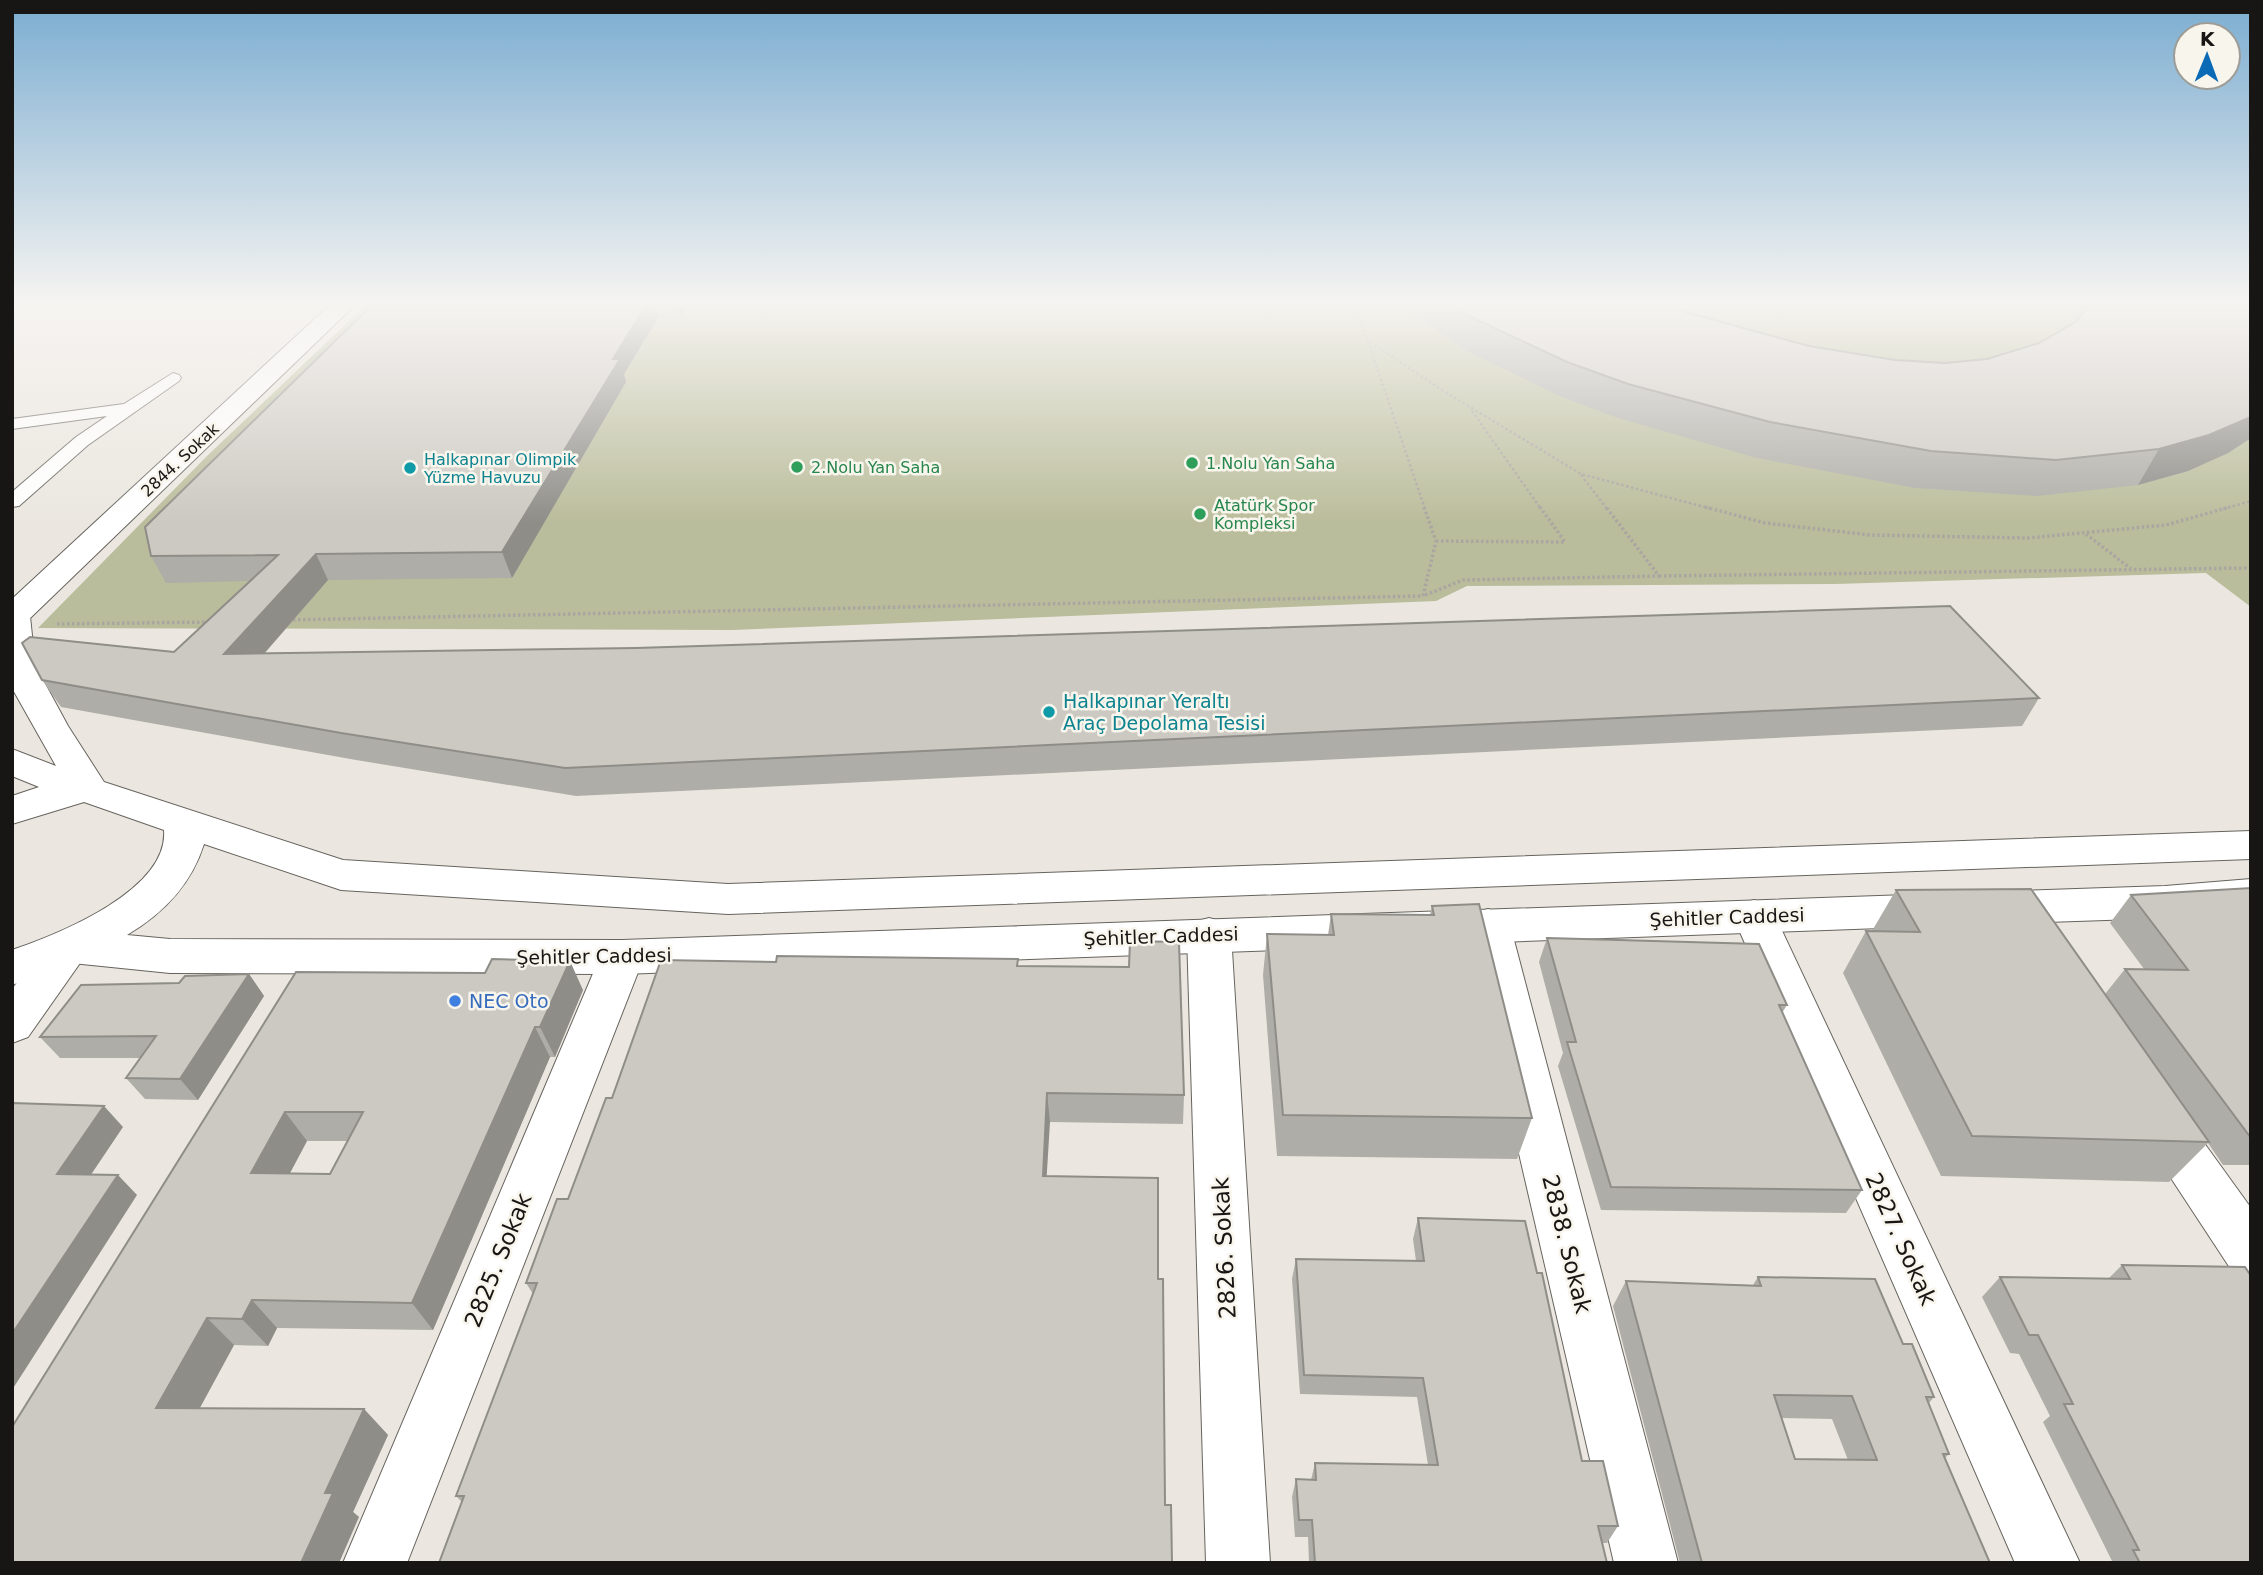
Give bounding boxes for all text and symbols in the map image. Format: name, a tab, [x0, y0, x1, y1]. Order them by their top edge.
north arrow	[2172, 21, 2242, 91]
text: K	[2200, 28, 2216, 50]
street label: 2844. Sokak	[137, 419, 223, 501]
place label: Halkapınar Olimpik Yüzme Havuzu	[423, 450, 577, 487]
place label: 1.Nolu Yan Saha	[1206, 454, 1335, 473]
marker: 1.Nolu Yan Saha	[1184, 455, 1200, 471]
place label: 2.Nolu Yan Saha	[811, 458, 940, 477]
marker: 2.Nolu Yan Saha	[789, 459, 805, 475]
marker: Halkapınar Olimpik Yüzme Havuzu	[402, 460, 418, 476]
place label: Atatürk Spor Kompleksi	[1214, 496, 1315, 533]
marker: Atatürk Spor Kompleksi	[1192, 506, 1208, 522]
place label: Halkapınar Yeraltı Araç Depolama Tesisi	[1063, 690, 1265, 734]
marker: Halkapınar Yeraltı Araç Depolama Tesisi	[1041, 704, 1057, 720]
street label: Şehitler Caddesi	[1649, 903, 1805, 931]
street label: Şehitler Caddesi	[1083, 922, 1239, 950]
street label: Şehitler Caddesi	[516, 944, 672, 968]
place label: NEC Oto	[469, 990, 549, 1012]
marker: NEC Oto	[447, 993, 463, 1009]
street label: 2827. Sokak	[1860, 1169, 1942, 1310]
street label: 2838. Sokak	[1537, 1172, 1597, 1317]
street label: 2826. Sokak	[1207, 1176, 1241, 1320]
street label: 2825. Sokak	[459, 1189, 537, 1331]

